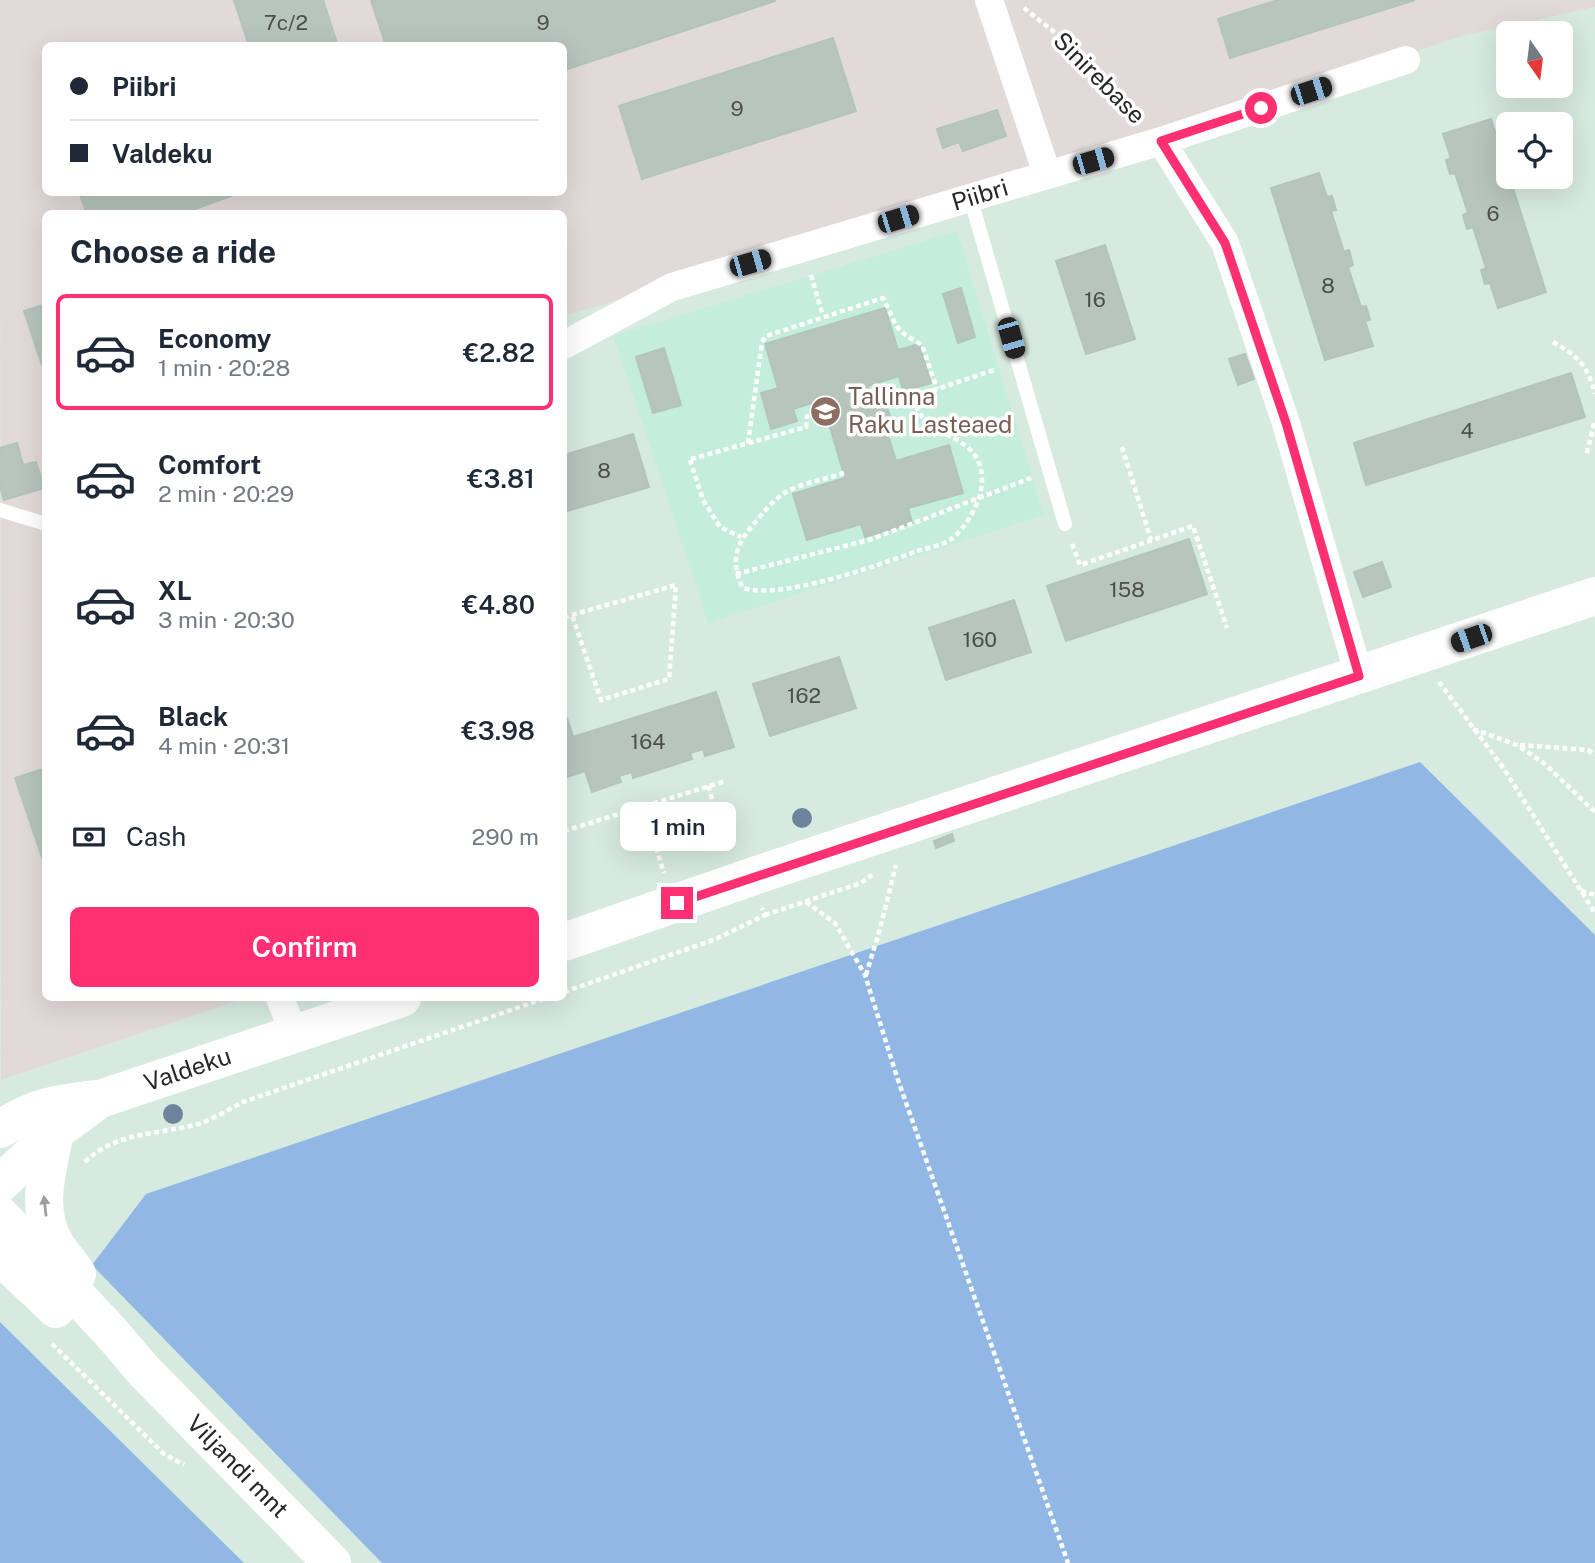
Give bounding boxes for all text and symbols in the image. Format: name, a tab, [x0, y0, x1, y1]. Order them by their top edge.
house number: 7c/2	[264, 10, 308, 35]
house number: 9	[536, 10, 550, 35]
north arrow	[1496, 21, 1573, 98]
map controls	[1496, 21, 1573, 189]
street label: Sinirebase	[1048, 26, 1151, 129]
text: Piibri	[112, 71, 177, 102]
car	[1288, 75, 1335, 107]
route start	[1245, 92, 1277, 124]
house number: 9	[730, 96, 744, 121]
button: locate	[1496, 112, 1573, 189]
text: Valdeku	[112, 138, 213, 169]
car	[1070, 145, 1117, 177]
street label: Piibri	[948, 172, 1011, 216]
house number: 6	[1486, 201, 1500, 226]
car	[875, 203, 922, 235]
text: Choose a ride	[70, 233, 276, 270]
car	[727, 247, 774, 279]
house number: 8	[1321, 273, 1335, 298]
house number: 16	[1084, 287, 1106, 312]
car	[996, 315, 1027, 361]
icon: car	[74, 321, 137, 384]
text: Economy	[158, 323, 271, 354]
text: €2.82	[463, 337, 535, 368]
text: 1 min · 20:28	[158, 354, 290, 381]
place label: Tallinna Raku Lasteaed	[848, 382, 1012, 438]
school or university icon: Tallinna Raku Lasteaed	[808, 394, 842, 428]
house number: 4	[1460, 418, 1474, 443]
icon: car	[74, 447, 137, 510]
text: Comfort	[158, 449, 261, 480]
house number: 8	[597, 458, 611, 483]
text: €3.81	[467, 463, 535, 494]
text: 2 min · 20:29	[158, 480, 294, 507]
icon: car	[74, 573, 137, 636]
text: XL	[158, 575, 192, 606]
house number: 158	[1109, 577, 1145, 602]
text: €4.80	[462, 589, 535, 620]
text: 3 min · 20:30	[158, 606, 295, 633]
car	[1448, 621, 1495, 655]
house number: 160	[963, 627, 997, 652]
house number: 162	[787, 683, 821, 708]
icon: car	[74, 699, 137, 762]
text: Black	[158, 701, 228, 732]
text: €3.98	[462, 715, 535, 746]
house number: 164	[631, 729, 665, 754]
text: 4 min · 20:31	[158, 732, 290, 759]
callout: 1 min	[619, 802, 735, 850]
text: 1 min	[651, 813, 705, 840]
icon: cash	[70, 818, 108, 856]
text: Cash	[126, 821, 186, 852]
text: 290 m	[472, 823, 539, 850]
route end	[661, 887, 693, 919]
button: Confirm	[70, 907, 539, 987]
street label: Valdeku	[140, 1041, 235, 1096]
one-way arrow	[39, 1195, 50, 1217]
street label: Viljandi mnt	[182, 1409, 295, 1523]

